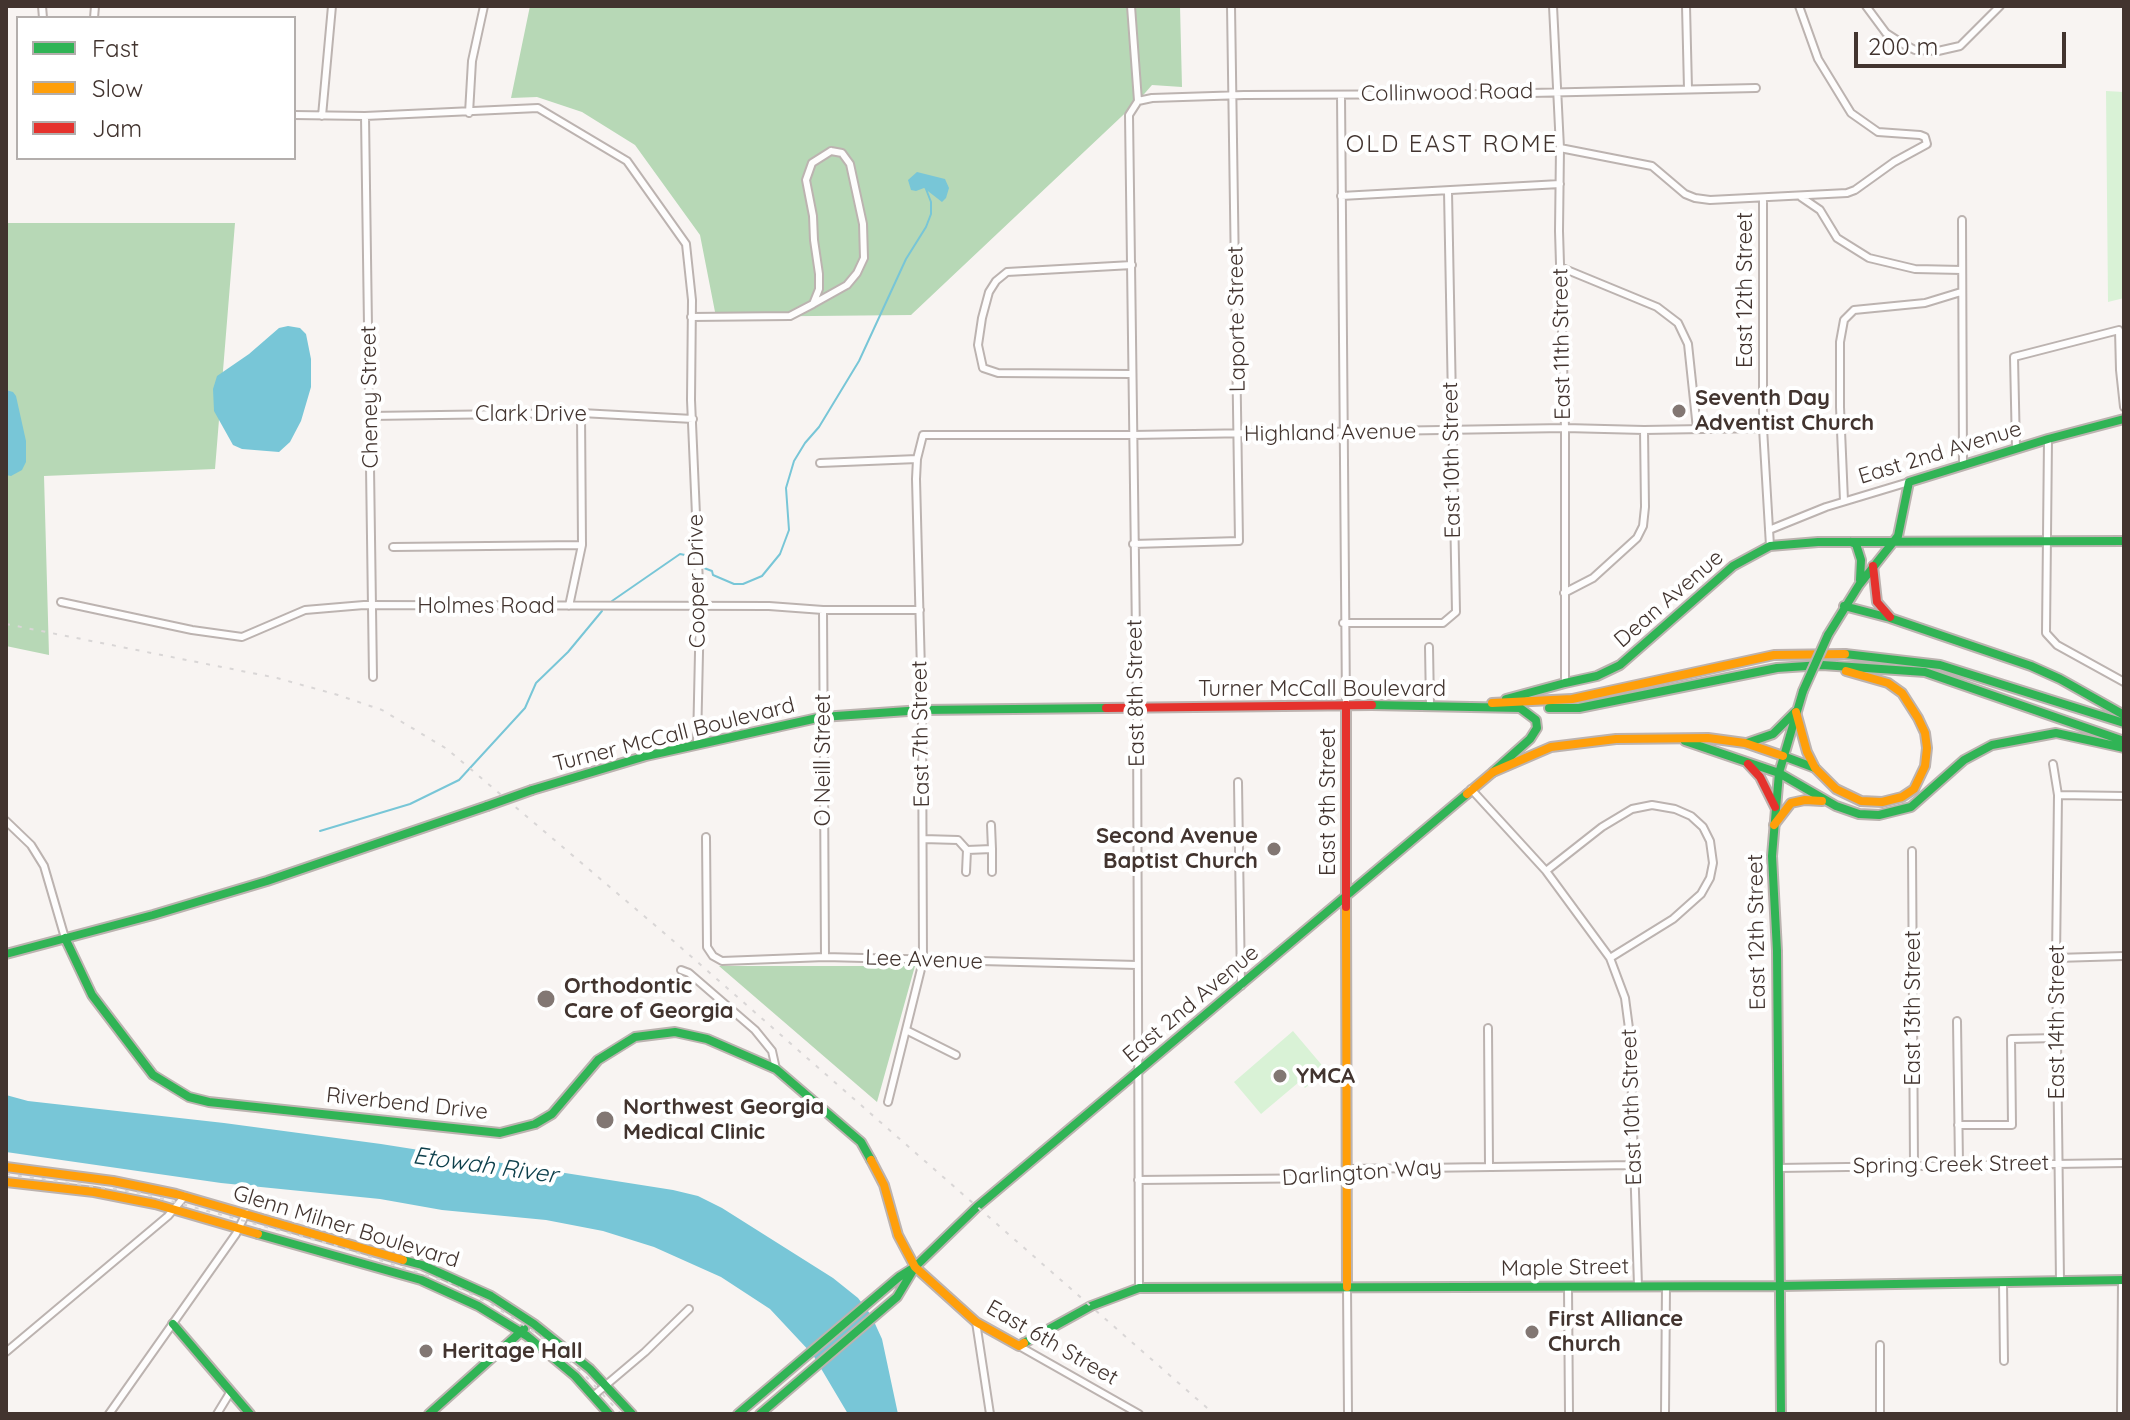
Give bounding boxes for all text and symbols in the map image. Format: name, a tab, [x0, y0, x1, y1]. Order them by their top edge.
legend	[16, 16, 296, 160]
scale bar	[1858, 16, 2070, 66]
text: 200 m	[1868, 31, 1938, 61]
text: Fast	[92, 33, 139, 63]
text: Slow	[92, 73, 143, 103]
street label: Collinwood Road	[1361, 78, 1533, 108]
text: Jam	[92, 113, 142, 143]
district label: OLD EAST ROME	[1346, 131, 1558, 159]
street label: East 12th Street	[1732, 212, 1758, 368]
street label: Laporte Street	[1223, 246, 1251, 392]
street label: East 11th Street	[1547, 268, 1577, 420]
street label: Cheney Street	[356, 325, 384, 469]
street label: East 10th Street	[1437, 381, 1467, 539]
place label: Seventh Day Adventist Church	[1695, 385, 1874, 436]
street label: Clark Drive	[475, 401, 587, 427]
marker: Seventh Day Adventist Church	[1670, 402, 1688, 420]
street label: East 2nd Avenue	[1855, 416, 2025, 490]
street label: Highland Avenue	[1244, 418, 1416, 448]
street label: Cooper Drive	[683, 514, 711, 648]
street label: Dean Avenue	[1609, 544, 1729, 654]
street label: Holmes Road	[417, 593, 555, 619]
street label: East 8th Street	[1122, 619, 1150, 767]
street label: East 7th Street	[907, 660, 935, 808]
street label: Turner McCall Boulevard	[1198, 676, 1446, 702]
street label: Turner McCall Boulevard	[550, 692, 798, 778]
street label: O Neill Street	[810, 694, 836, 826]
street label: East 9th Street	[1315, 728, 1341, 876]
place label: Second Avenue Baptist Church	[1096, 823, 1258, 874]
marker: Second Avenue Baptist Church	[1265, 840, 1283, 858]
street label: East 12th Street	[1742, 854, 1772, 1010]
street label: East 13th Street	[1900, 930, 1926, 1086]
street label: East 2nd Avenue	[1118, 940, 1264, 1068]
street label: East 14th Street	[2044, 944, 2070, 1100]
street label: Lee Avenue	[865, 945, 983, 975]
place label: Orthodontic Care of Georgia	[564, 973, 734, 1024]
marker: Orthodontic Care of Georgia	[535, 988, 557, 1010]
street label: East 10th Street	[1616, 1028, 1648, 1186]
place label: YMCA	[1296, 1063, 1355, 1089]
marker: YMCA	[1271, 1067, 1289, 1085]
street label: Riverbend Drive	[325, 1082, 489, 1126]
place label: Northwest Georgia Medical Clinic	[623, 1094, 824, 1146]
marker: Northwest Georgia Medical Clinic	[594, 1109, 616, 1131]
water label: Etowah River	[411, 1142, 559, 1190]
street label: Spring Creek Street	[1853, 1150, 2049, 1180]
street label: Darlington Way	[1281, 1154, 1443, 1192]
street label: Glenn Milner Boulevard	[230, 1180, 462, 1274]
street label: Maple Street	[1501, 1254, 1629, 1282]
street label: East 6th Street	[982, 1295, 1122, 1391]
place label: First Alliance Church	[1548, 1306, 1683, 1358]
marker: First Alliance Church	[1523, 1323, 1541, 1341]
place label: Heritage Hall	[442, 1338, 583, 1364]
marker: Heritage Hall	[417, 1342, 435, 1360]

